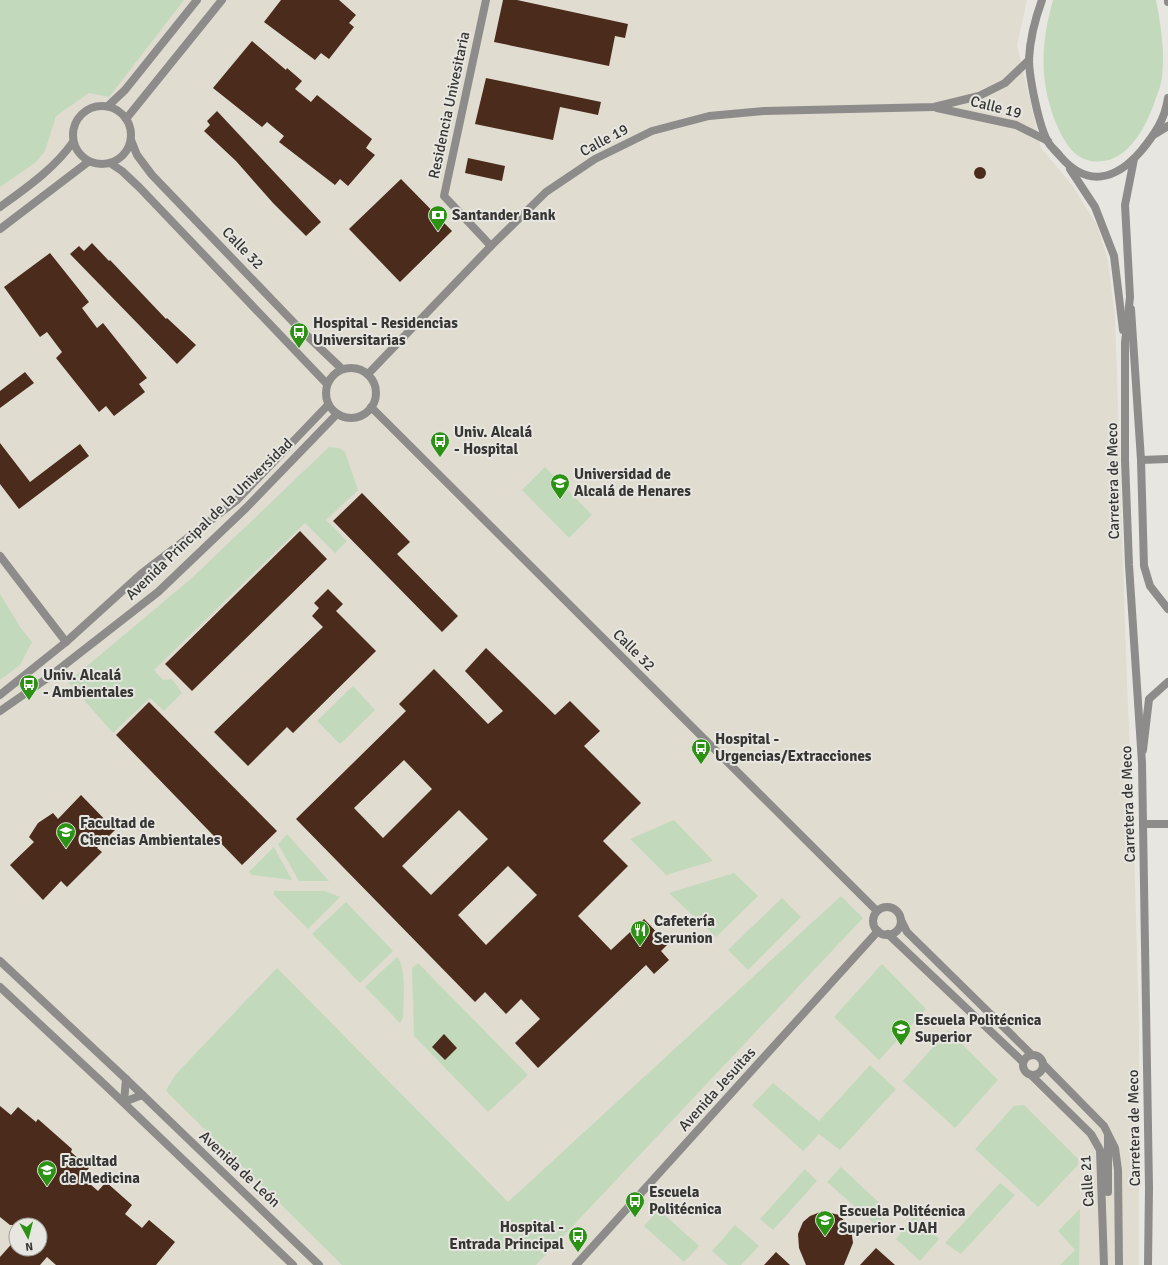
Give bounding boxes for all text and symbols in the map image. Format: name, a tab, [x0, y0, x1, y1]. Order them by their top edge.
street label: Residencia Univesitaria	[425, 30, 473, 180]
street label: Calle 19	[969, 92, 1023, 122]
street label: Calle 19	[577, 120, 631, 160]
bank icon: Santander Bank	[427, 204, 449, 232]
place label: Santander Bank	[452, 206, 556, 224]
street label: Calle 32	[218, 223, 268, 273]
place label: Hospital - Residencias Universitarias	[313, 314, 458, 349]
bus stop icon: Hospital - Residencias Universitarias	[288, 321, 310, 349]
street label: Carretera de Meco	[1103, 422, 1123, 540]
place label: Univ. Alcalá - Hospital	[454, 423, 532, 458]
bus stop icon: Univ. Alcalá - Hospital	[429, 430, 451, 458]
street label: Avenida Principal de la Universidad	[122, 434, 296, 604]
place label: Universidad de Alcalá de Henares	[574, 465, 691, 500]
school or university icon: Universidad de Alcalá de Henares	[549, 472, 571, 500]
street label: Calle 32	[609, 625, 659, 675]
place label: Univ. Alcalá - Ambientales	[43, 666, 134, 701]
bus stop icon: Univ. Alcalá - Ambientales	[18, 673, 40, 701]
place label: Hospital - Urgencias/Extracciones	[715, 730, 872, 765]
bus stop icon: Hospital - Urgencias/Extracciones	[690, 737, 712, 765]
street label: Carretera de Meco	[1117, 745, 1139, 863]
place label: Facultad de Ciencias Ambientales	[80, 814, 221, 849]
school or university icon: Facultad de Ciencias Ambientales	[55, 821, 77, 849]
place label: Cafetería Serunion	[654, 912, 715, 947]
restaurant icon: Cafetería Serunion	[629, 919, 651, 947]
place label: Escuela Politécnica Superior	[915, 1011, 1042, 1046]
school or university icon: Escuela Politécnica Superior	[890, 1018, 912, 1046]
street label: Avenida Jesuitas	[675, 1043, 760, 1135]
street label: Carretera de Meco	[1124, 1069, 1144, 1187]
street label: Avenida de León	[196, 1127, 284, 1211]
place label: Facultad de Medicina	[61, 1152, 140, 1187]
street label: Calle 21	[1076, 1154, 1098, 1208]
school or university icon: Facultad de Medicina	[36, 1159, 58, 1187]
place label: Escuela Politécnica	[649, 1183, 722, 1218]
bus stop icon: Escuela Politécnica	[624, 1190, 646, 1218]
place label: Escuela Politécnica Superior - UAH	[839, 1202, 966, 1237]
school or university icon: Escuela Politécnica Superior - UAH	[814, 1209, 836, 1237]
north arrow	[8, 1217, 48, 1257]
place label: Hospital - Entrada Principal	[449, 1218, 564, 1253]
bus stop icon: Hospital - Entrada Principal	[567, 1225, 589, 1253]
text: N	[25, 1240, 34, 1253]

